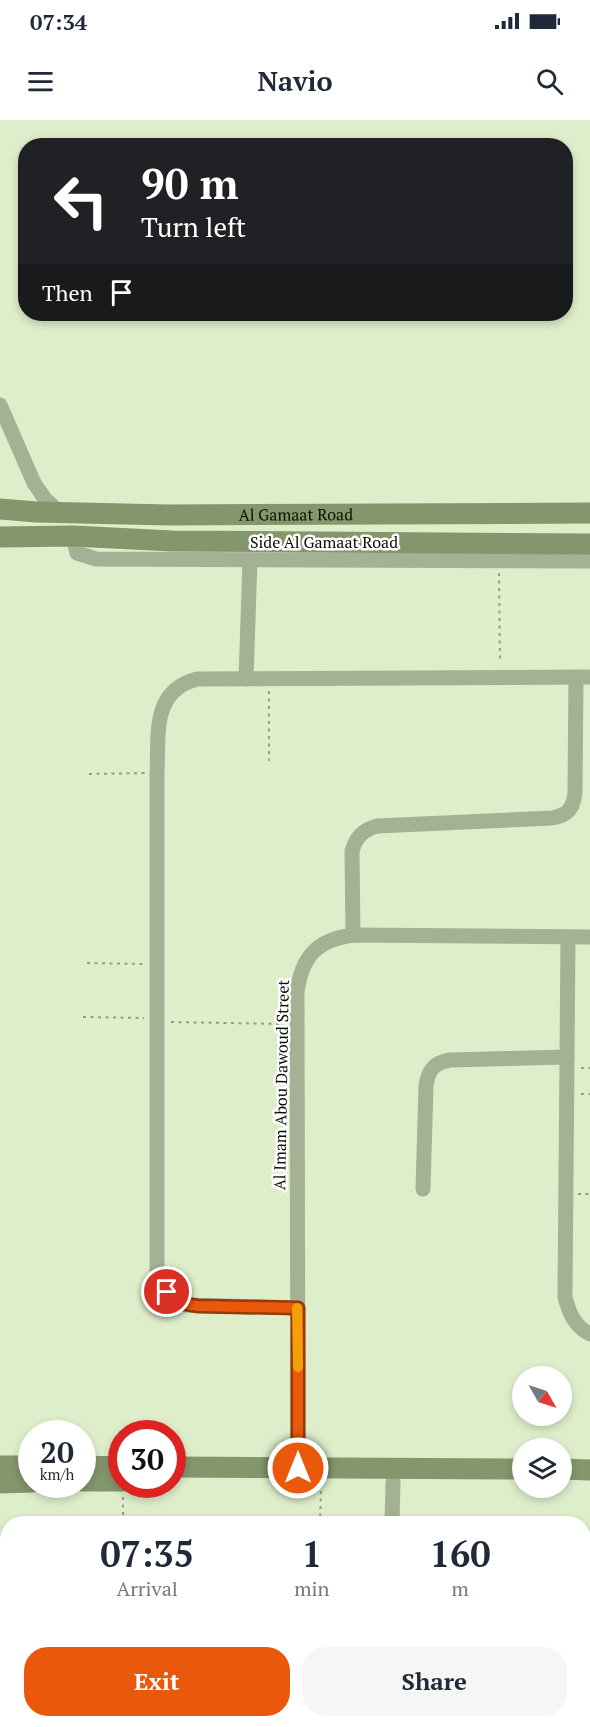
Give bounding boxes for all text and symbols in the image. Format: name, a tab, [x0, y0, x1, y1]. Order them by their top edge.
text: 07:34	[30, 7, 87, 36]
text: Navio	[257, 63, 333, 99]
icon: menu	[24, 65, 57, 98]
icon: search	[533, 65, 566, 98]
text: 90 m	[141, 155, 239, 211]
icon: left	[42, 162, 120, 240]
text: Turn left	[141, 209, 246, 245]
icon: arrive	[105, 276, 138, 309]
text: Then	[42, 278, 93, 307]
street label: Al Gamaat Road	[239, 503, 353, 526]
street label: Side Al Gamaat Road	[250, 531, 398, 553]
street label: Al Imam Abou Dawoud Street	[268, 980, 294, 1190]
pin	[141, 1266, 192, 1317]
icon: arrive	[150, 1275, 183, 1308]
north arrow	[512, 1366, 572, 1426]
map controls	[512, 1366, 572, 1498]
speed limit sign: 30	[108, 1420, 186, 1498]
text: 20	[40, 1432, 74, 1472]
position arrow	[266, 1436, 330, 1500]
button: layers	[512, 1438, 572, 1498]
text: km/h	[40, 1464, 74, 1484]
text: 07:35	[100, 1530, 194, 1577]
text: 1	[302, 1530, 322, 1577]
text: 160	[430, 1530, 491, 1577]
text: Arrival	[116, 1575, 178, 1602]
text: min	[294, 1575, 329, 1602]
text: m	[452, 1575, 469, 1602]
button: Exit	[24, 1647, 290, 1716]
button: Share	[302, 1647, 567, 1716]

